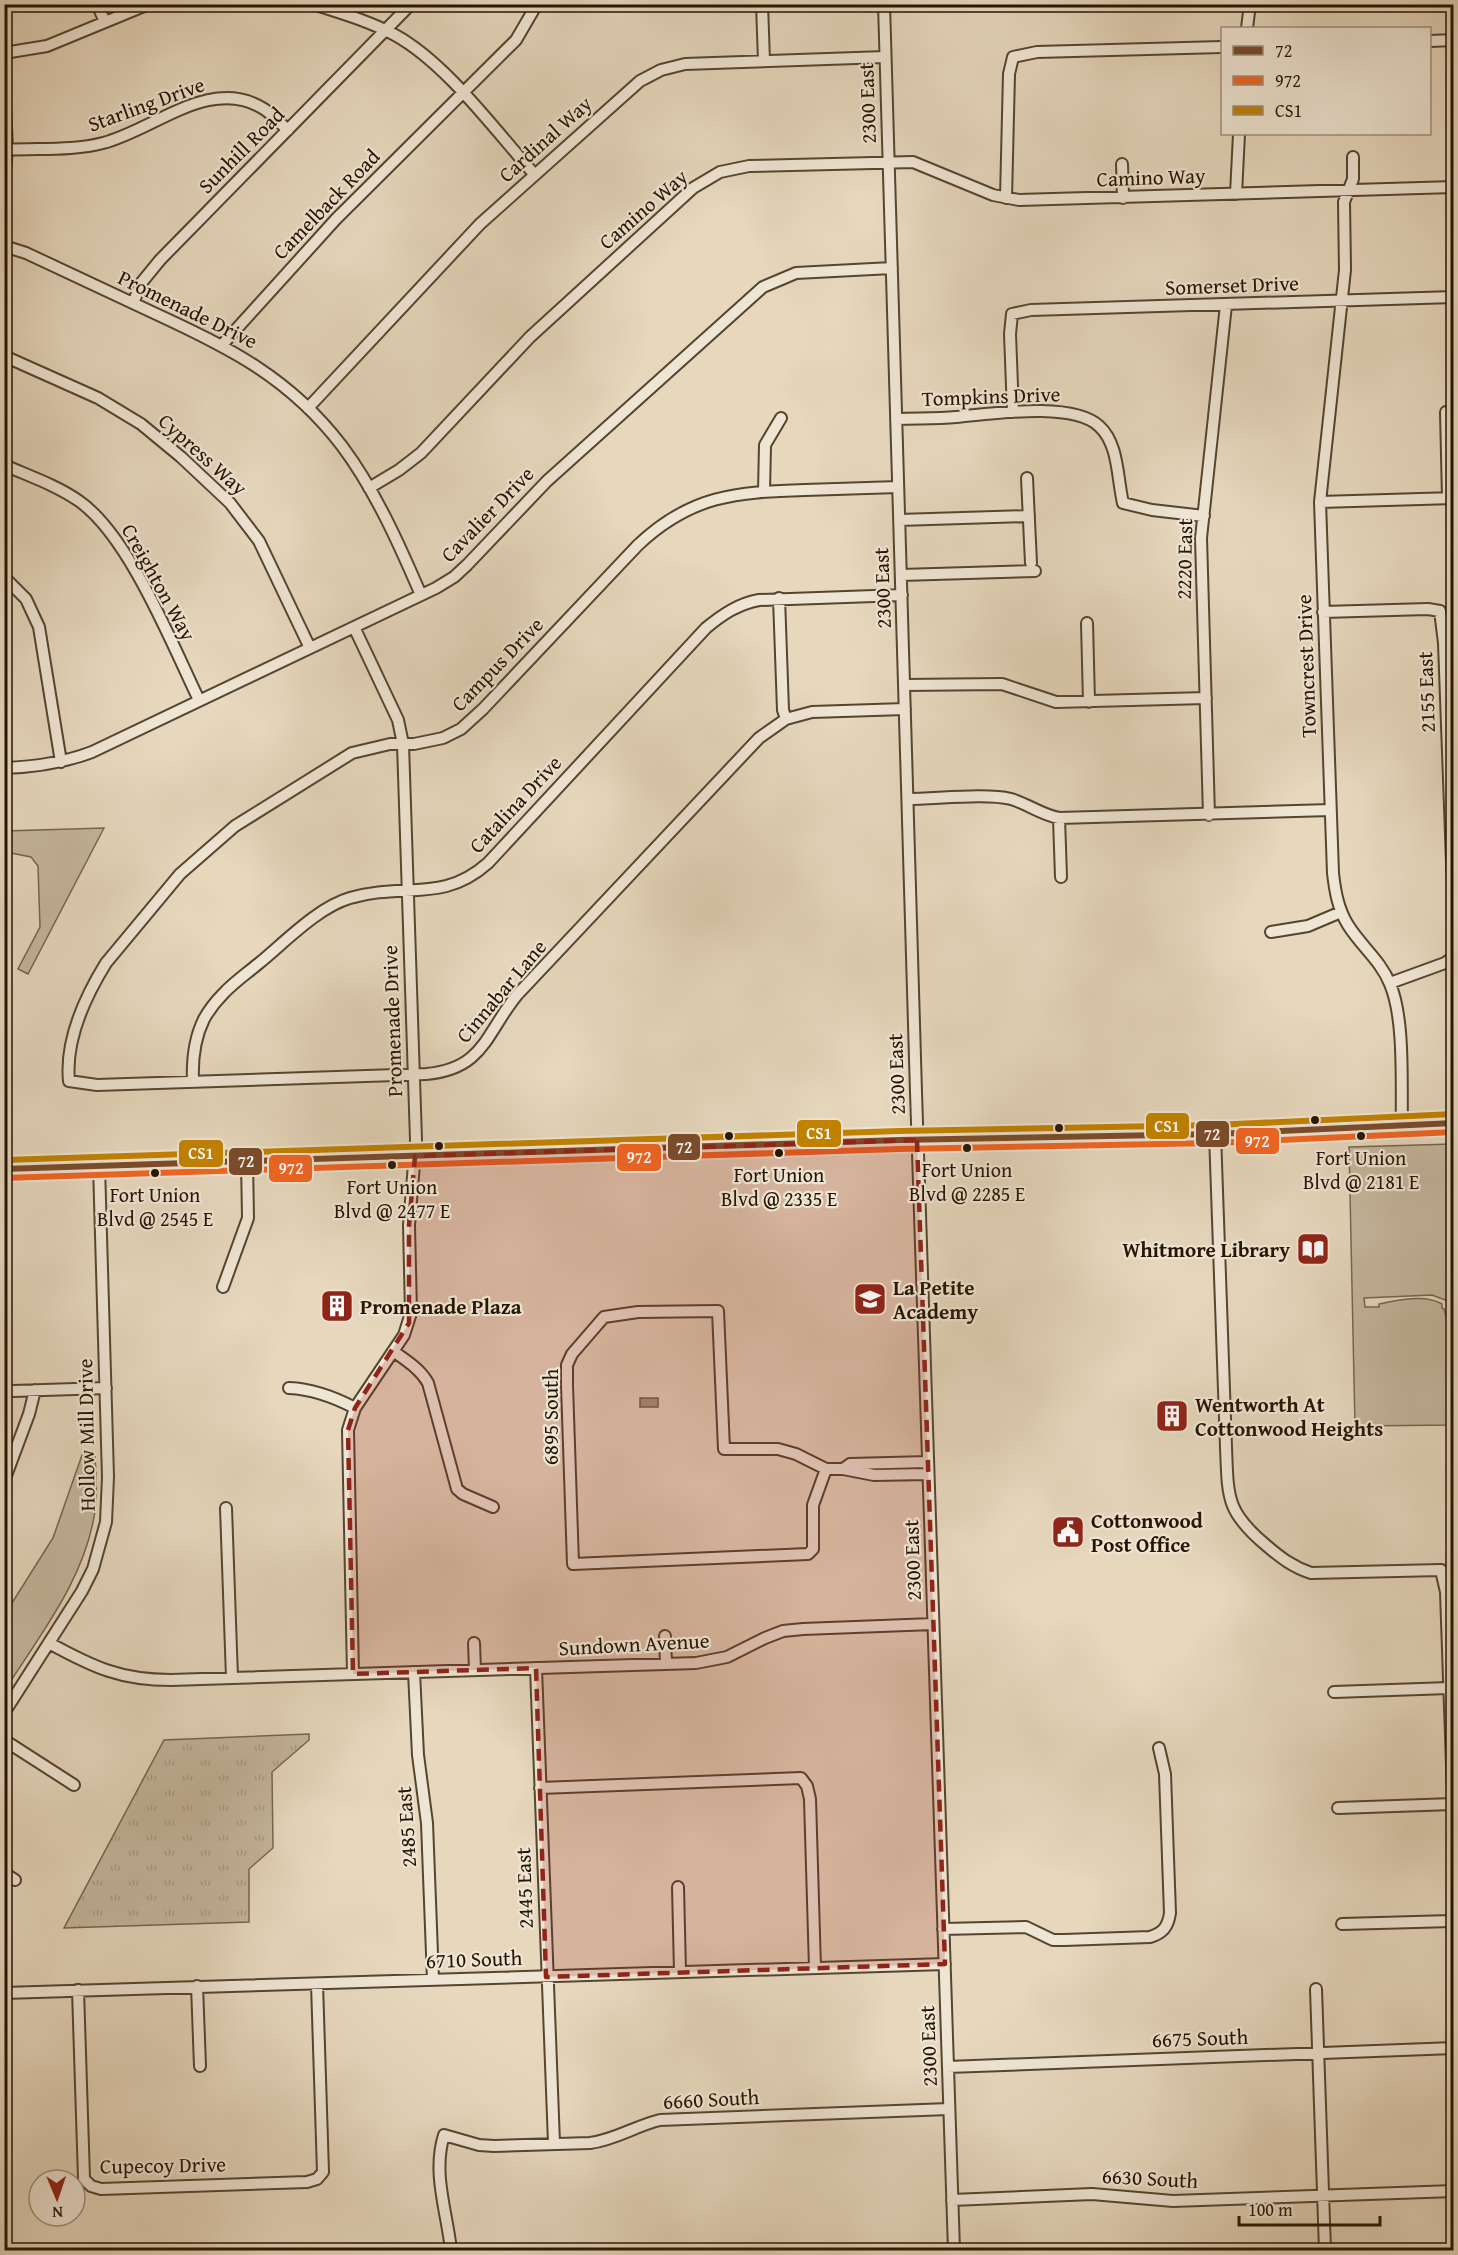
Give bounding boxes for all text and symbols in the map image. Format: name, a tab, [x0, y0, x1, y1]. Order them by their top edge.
legend	[1221, 27, 1431, 135]
text: 72	[1275, 37, 1292, 64]
street label: 2300 East	[850, 61, 884, 144]
text: 972	[1275, 67, 1301, 94]
street label: Starling Drive	[83, 69, 209, 139]
street label: Cardinal Way	[491, 88, 599, 190]
text: CS1	[1275, 97, 1302, 124]
street label: Sunhill Road	[191, 99, 292, 200]
street label: Camelback Road	[265, 141, 387, 266]
street label: Camino Way	[1096, 160, 1207, 194]
street label: Camino Way	[592, 161, 695, 256]
street label: Promenade Drive	[113, 262, 263, 356]
street label: Somerset Drive	[1165, 267, 1300, 303]
street label: Tompkins Drive	[921, 378, 1061, 414]
street label: Cypress Way	[152, 406, 255, 503]
street label: Cavalier Drive	[433, 459, 541, 569]
street label: 2220 East	[1168, 517, 1200, 600]
street label: Creighton Way	[114, 518, 204, 647]
street label: 2300 East	[865, 546, 899, 629]
street label: Towncrest Drive	[1288, 594, 1324, 738]
street label: Campus Drive	[444, 610, 550, 718]
street label: 2155 East	[1409, 650, 1443, 733]
street label: Catalina Drive	[461, 748, 569, 860]
street label: Cinnabar Lane	[448, 932, 554, 1049]
street label: Promenade Drive	[374, 944, 410, 1097]
street label: 2300 East	[879, 1032, 913, 1115]
line badge: CS1	[1145, 1112, 1190, 1140]
text: CS1	[1154, 1114, 1180, 1138]
unlabelled marker	[1309, 1114, 1321, 1126]
line badge: CS1	[796, 1119, 842, 1148]
line badge: 72	[1195, 1120, 1230, 1148]
text: CS1	[806, 1121, 832, 1145]
unlabelled marker	[1053, 1122, 1065, 1134]
text: 72	[1204, 1122, 1220, 1146]
line badge: 972	[1235, 1127, 1280, 1155]
text: 972	[1245, 1129, 1269, 1153]
unlabelled marker	[723, 1130, 735, 1142]
marker: Fort Union Blvd @ 2181 E	[1355, 1130, 1367, 1142]
line badge: 72	[667, 1133, 701, 1161]
text: 72	[676, 1135, 692, 1159]
line badge: CS1	[178, 1139, 224, 1168]
unlabelled marker	[433, 1140, 445, 1152]
text: CS1	[188, 1141, 214, 1165]
marker: Fort Union Blvd @ 2285 E	[961, 1142, 973, 1154]
line badge: 972	[616, 1143, 662, 1172]
place label: Fort Union Blvd @ 2181 E	[1303, 1143, 1419, 1196]
text: 972	[627, 1145, 651, 1169]
line badge: 72	[228, 1147, 263, 1176]
marker: Fort Union Blvd @ 2335 E	[773, 1147, 785, 1159]
text: 72	[238, 1149, 254, 1173]
line badge: 972	[268, 1154, 313, 1183]
place label: Fort Union Blvd @ 2285 E	[909, 1155, 1025, 1208]
text: 972	[279, 1156, 303, 1180]
marker: Fort Union Blvd @ 2477 E	[386, 1159, 398, 1171]
place label: Fort Union Blvd @ 2335 E	[721, 1160, 837, 1213]
marker: Fort Union Blvd @ 2545 E	[149, 1167, 161, 1179]
place label: Fort Union Blvd @ 2477 E	[334, 1172, 450, 1225]
place label: Fort Union Blvd @ 2545 E	[97, 1180, 213, 1233]
library icon: Whitmore Library	[1295, 1231, 1331, 1267]
place label: Whitmore Library	[1122, 1234, 1290, 1265]
place label: La Petite Academy	[893, 1272, 978, 1327]
school or university icon: La Petite Academy	[852, 1281, 888, 1317]
building icon: Promenade Plaza	[319, 1288, 355, 1324]
place label: Promenade Plaza	[360, 1291, 522, 1322]
street label: Hollow Mill Drive	[69, 1358, 103, 1512]
street label: 6895 South	[535, 1368, 566, 1465]
place label: Wentworth At Cottonwood Heights	[1195, 1389, 1383, 1444]
building icon: Wentworth At Cottonwood Heights	[1154, 1398, 1190, 1434]
place label: Cottonwood Post Office	[1091, 1505, 1203, 1560]
public building icon: Cottonwood Post Office	[1050, 1514, 1086, 1550]
street label: 2300 East	[895, 1518, 929, 1601]
street label: Sundown Avenue	[558, 1625, 710, 1663]
street label: 2485 East	[388, 1785, 424, 1869]
street label: 2445 East	[507, 1846, 541, 1929]
street label: 6710 South	[425, 1942, 523, 1976]
street label: 2300 East	[911, 2004, 945, 2087]
street label: 6675 South	[1151, 2021, 1249, 2055]
street label: 6660 South	[662, 2081, 760, 2117]
street label: Cupecoy Drive	[100, 2148, 226, 2182]
street label: 6630 South	[1101, 2160, 1199, 2196]
north arrow	[27, 2168, 87, 2228]
scale bar	[1239, 2189, 1380, 2227]
text: 100 m	[1248, 2196, 1293, 2223]
text: N	[51, 2201, 63, 2225]

